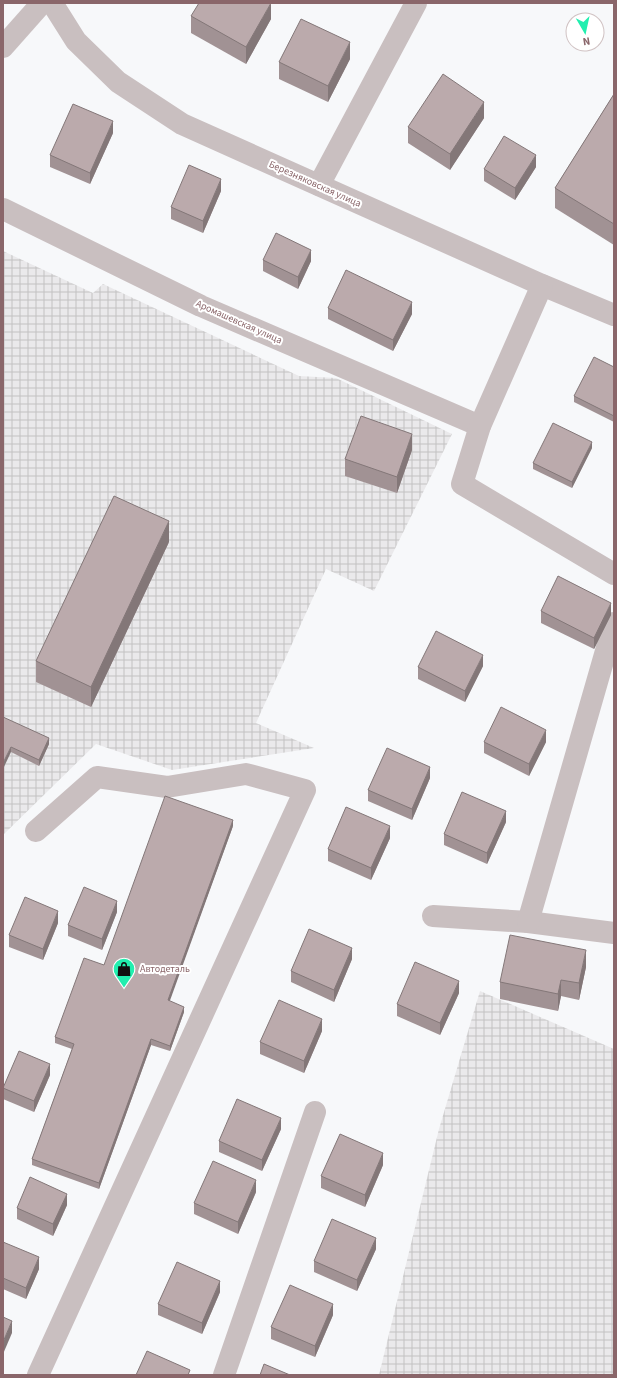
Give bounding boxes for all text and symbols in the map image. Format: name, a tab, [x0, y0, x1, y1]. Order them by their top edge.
north arrow	[565, 12, 605, 52]
text: N	[582, 33, 591, 49]
street label: Березняковская улица	[267, 157, 363, 211]
street label: Аромашевская улица	[194, 297, 284, 347]
shop icon: Автодеталь	[111, 956, 137, 989]
place label: Автодеталь	[140, 962, 190, 976]

